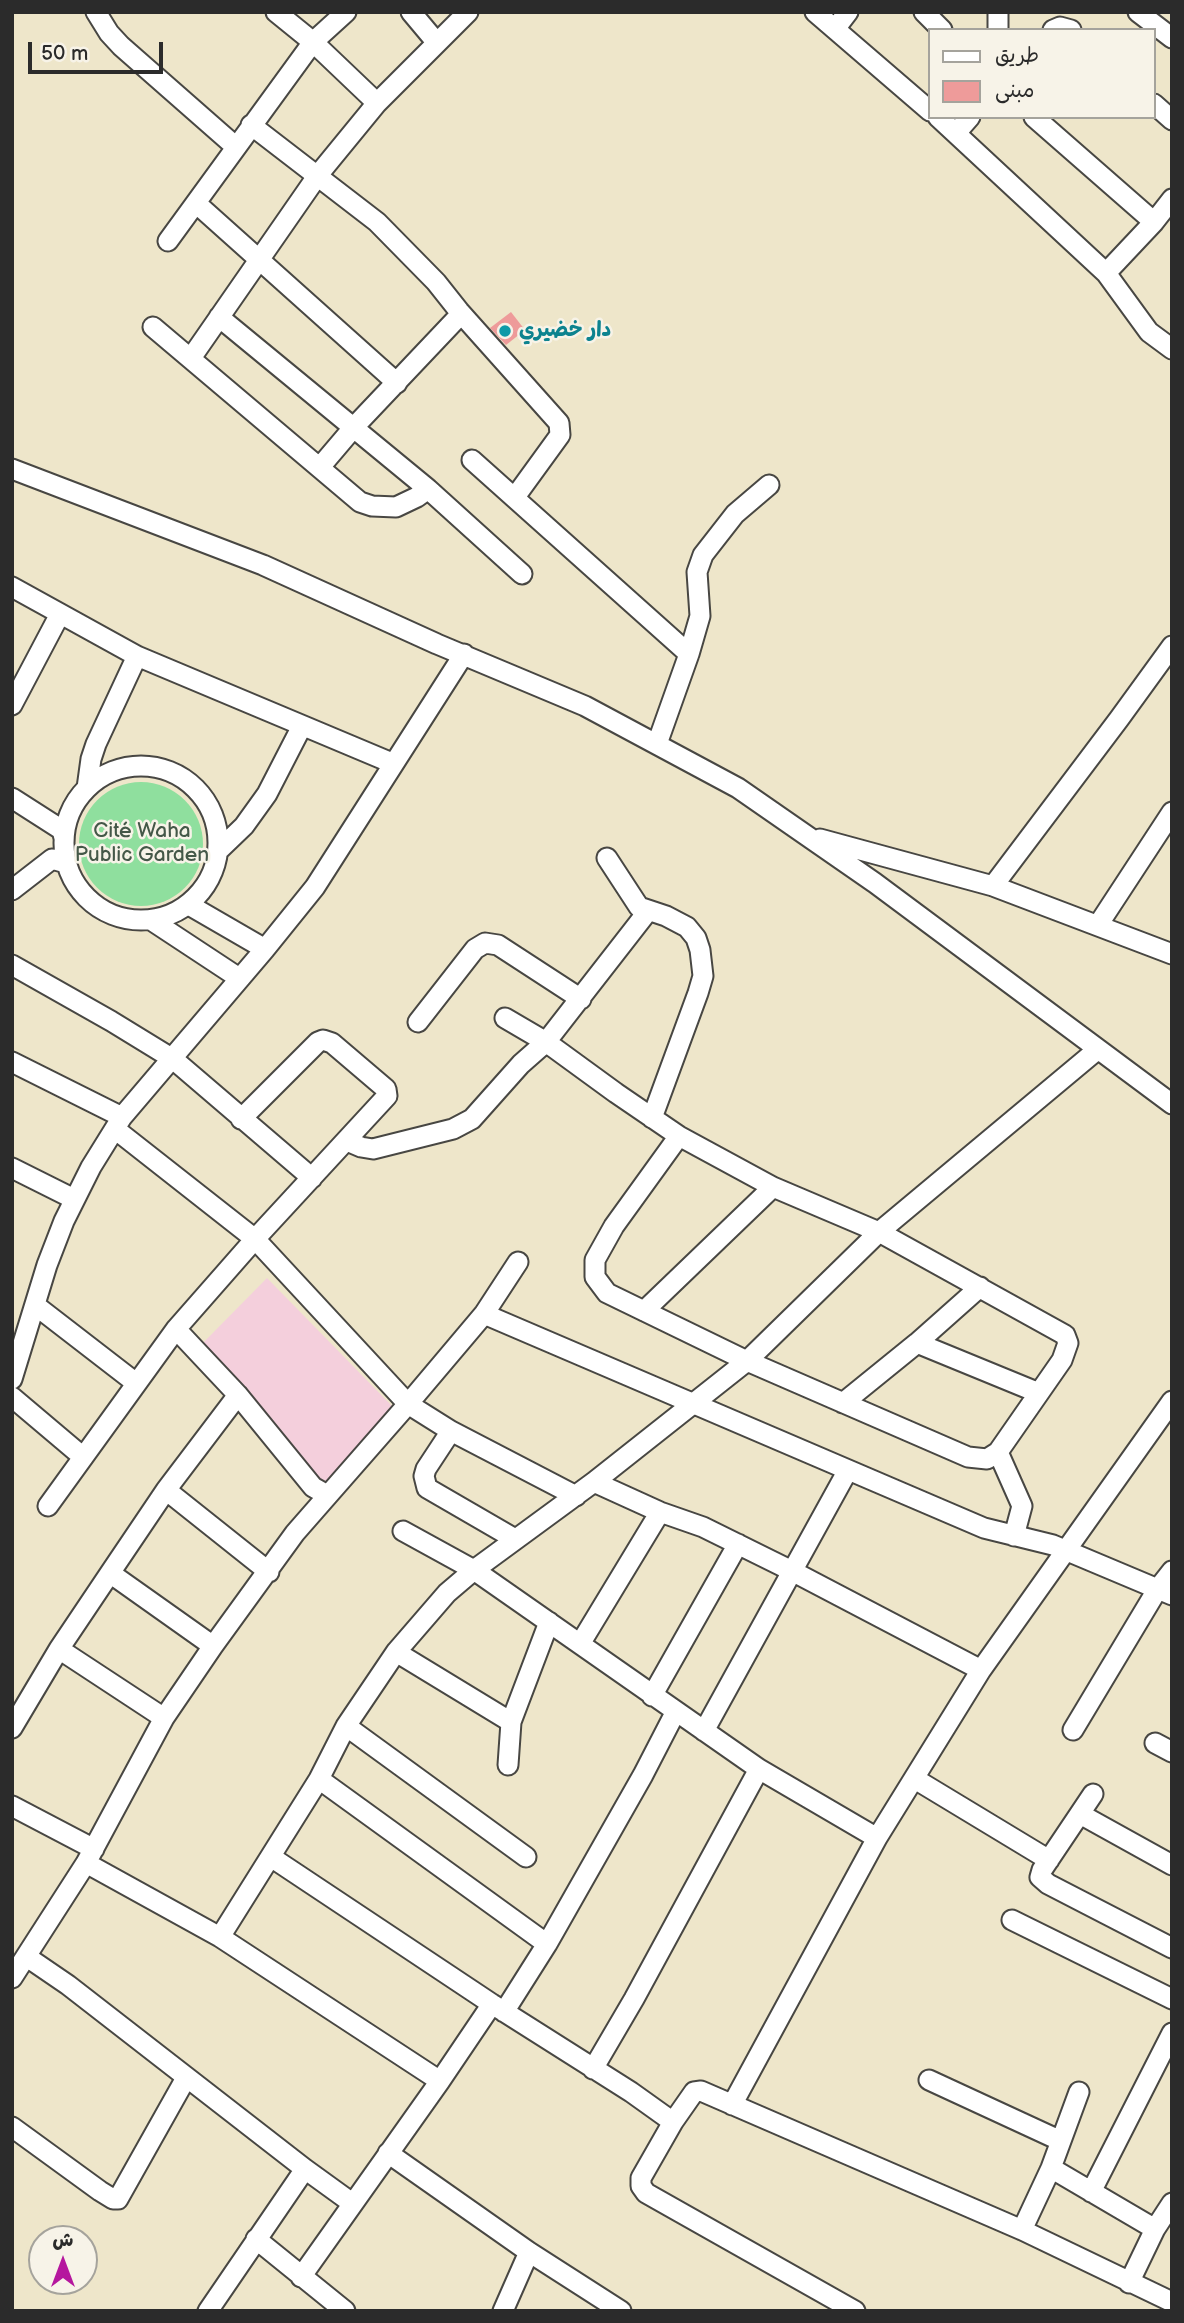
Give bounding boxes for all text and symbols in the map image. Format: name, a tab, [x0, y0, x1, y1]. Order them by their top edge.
scale bar	[32, 28, 166, 72]
legend	[928, 28, 1156, 119]
text: 50 m	[41, 41, 88, 66]
text: طريق	[995, 43, 1039, 68]
text: مبنى	[995, 78, 1034, 103]
place label: دار خضيري	[519, 318, 611, 344]
marker: دار خضيري	[497, 323, 513, 339]
park label: Cité Waha Public Garden	[75, 819, 209, 869]
north arrow	[28, 2225, 98, 2295]
text: ش	[53, 2229, 73, 2252]

